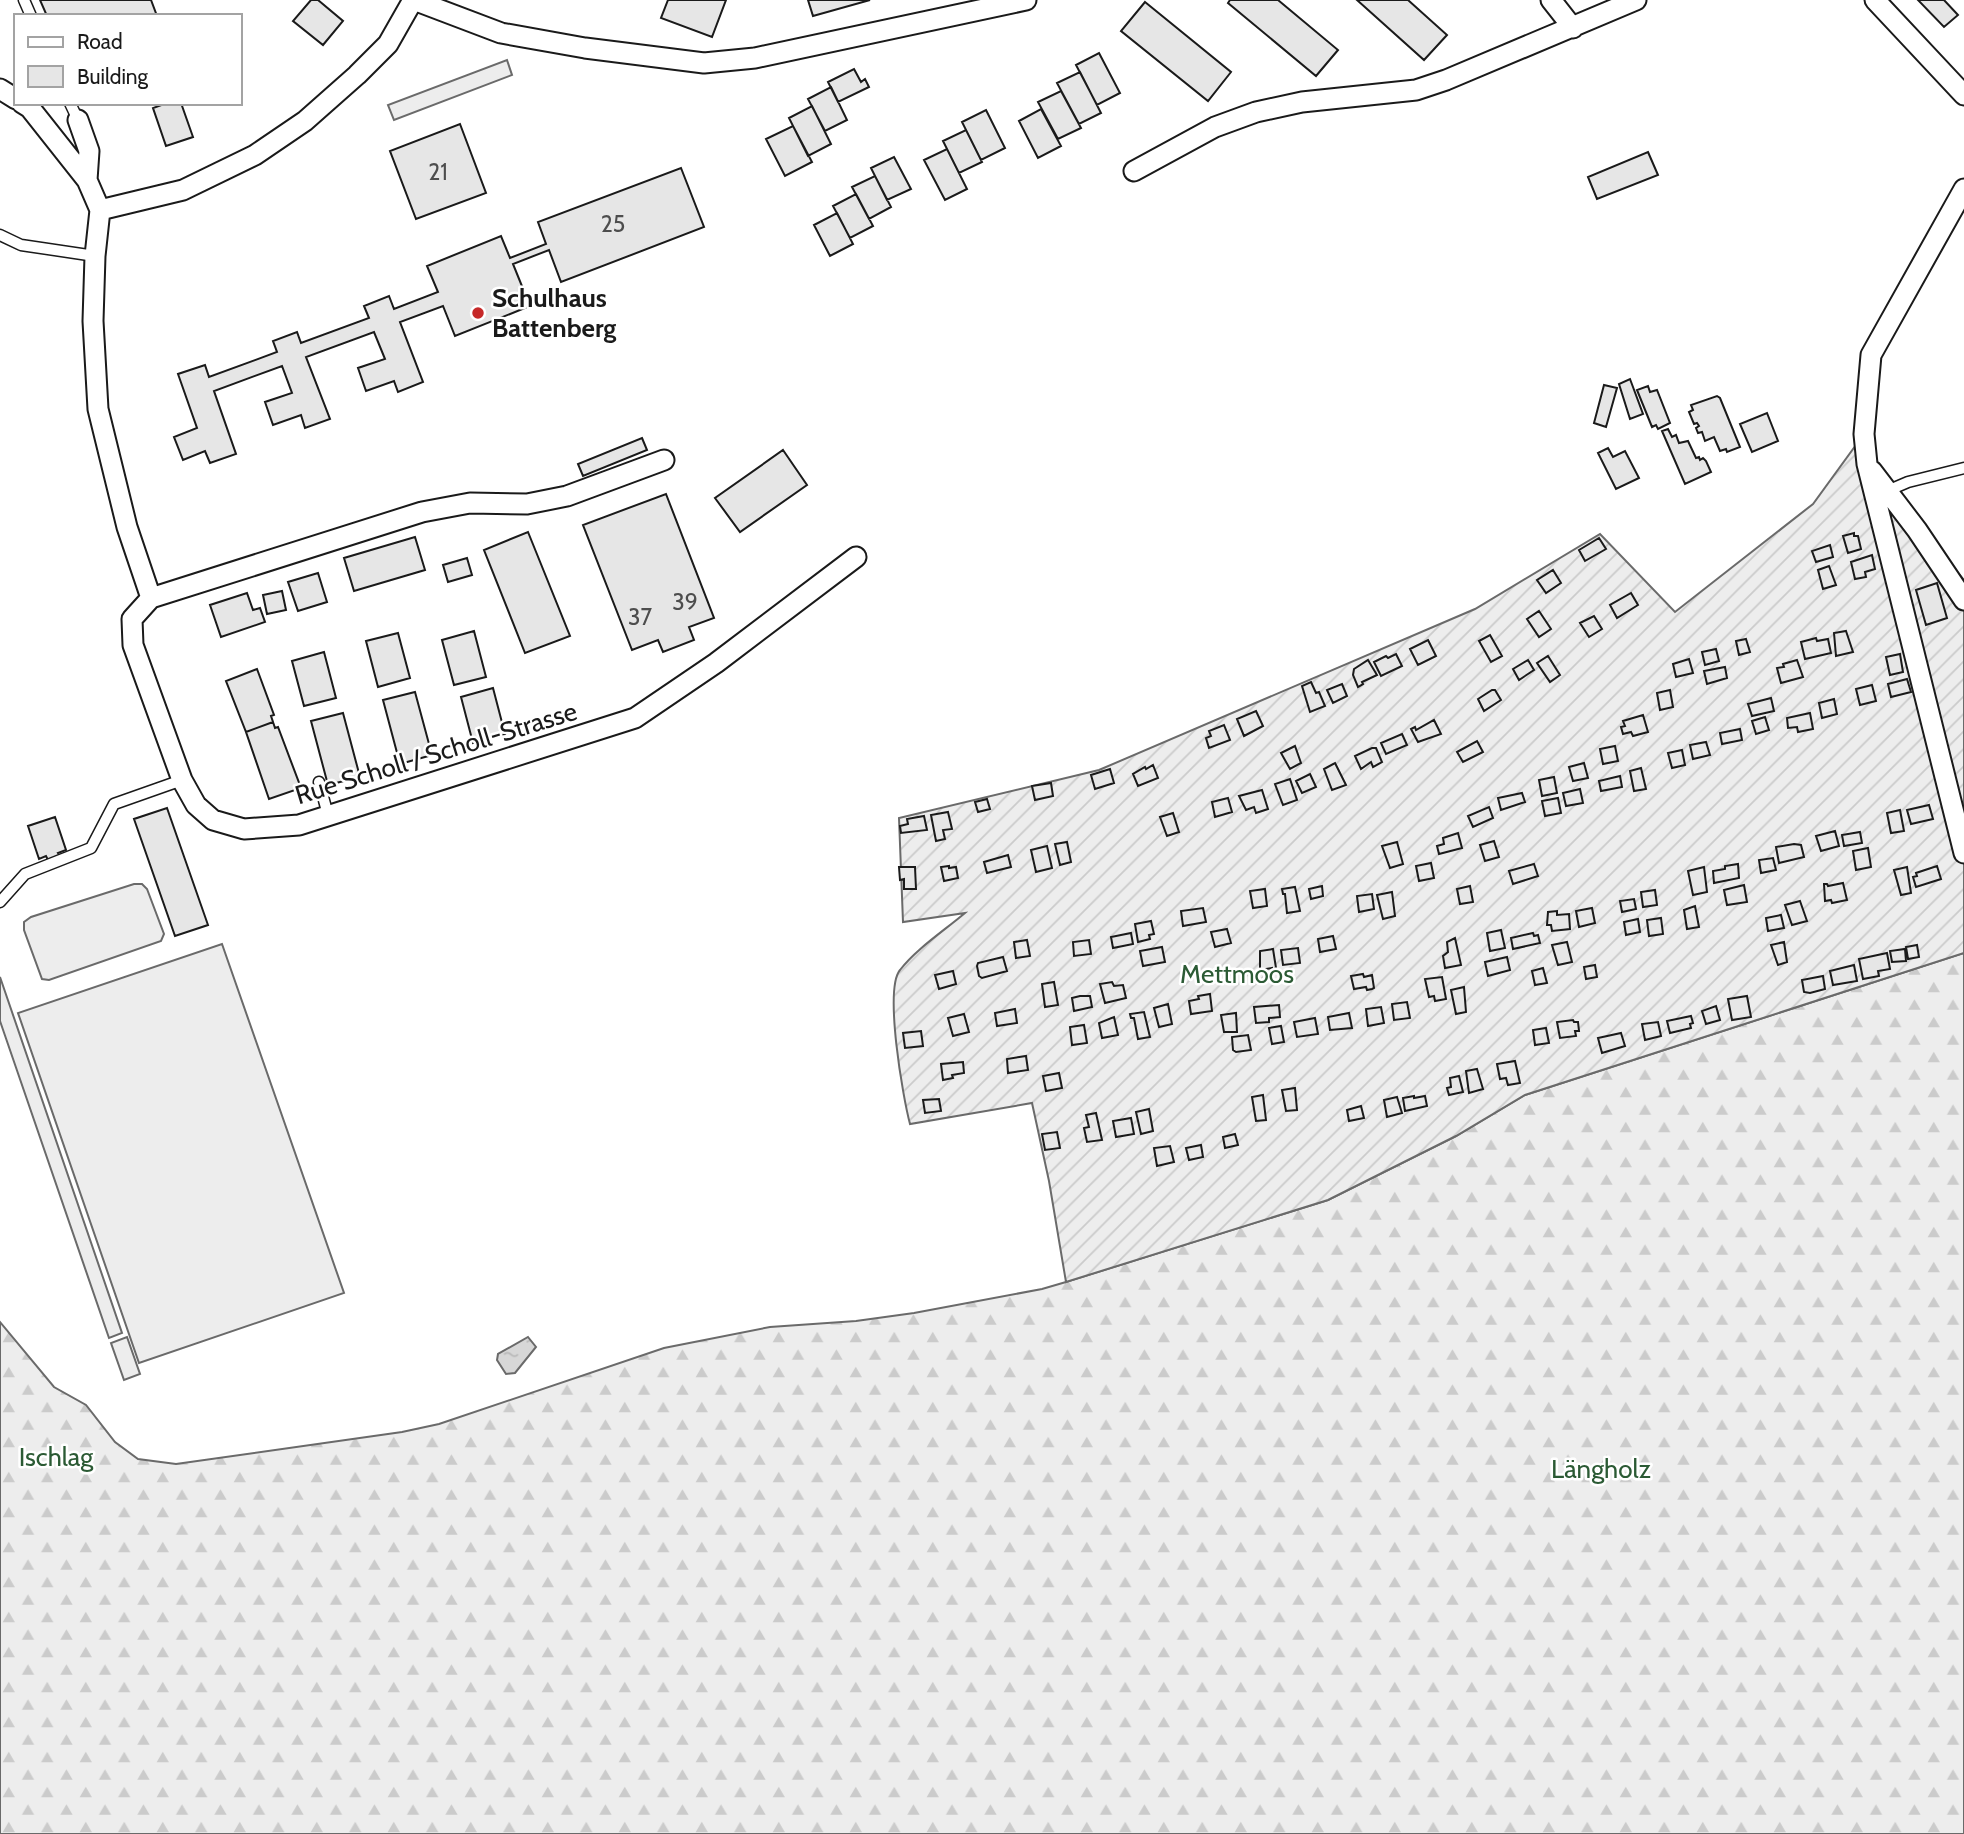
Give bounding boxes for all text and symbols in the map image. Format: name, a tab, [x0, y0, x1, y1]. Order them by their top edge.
legend	[14, 14, 242, 105]
text: Road	[77, 29, 123, 54]
text: Building	[77, 64, 149, 89]
house number: 21	[428, 158, 448, 186]
house number: 25	[601, 210, 625, 238]
place label: Schulhaus Battenberg	[492, 282, 616, 344]
marker: Schulhaus Battenberg	[470, 305, 486, 321]
house number: 39	[672, 588, 698, 616]
house number: 37	[628, 603, 652, 631]
street label: Rue Scholl / Scholl-Strasse	[291, 695, 581, 811]
park label: Mettmoos	[1180, 958, 1294, 990]
park label: Ischlag	[19, 1441, 94, 1473]
park label: Längholz	[1551, 1453, 1651, 1485]

